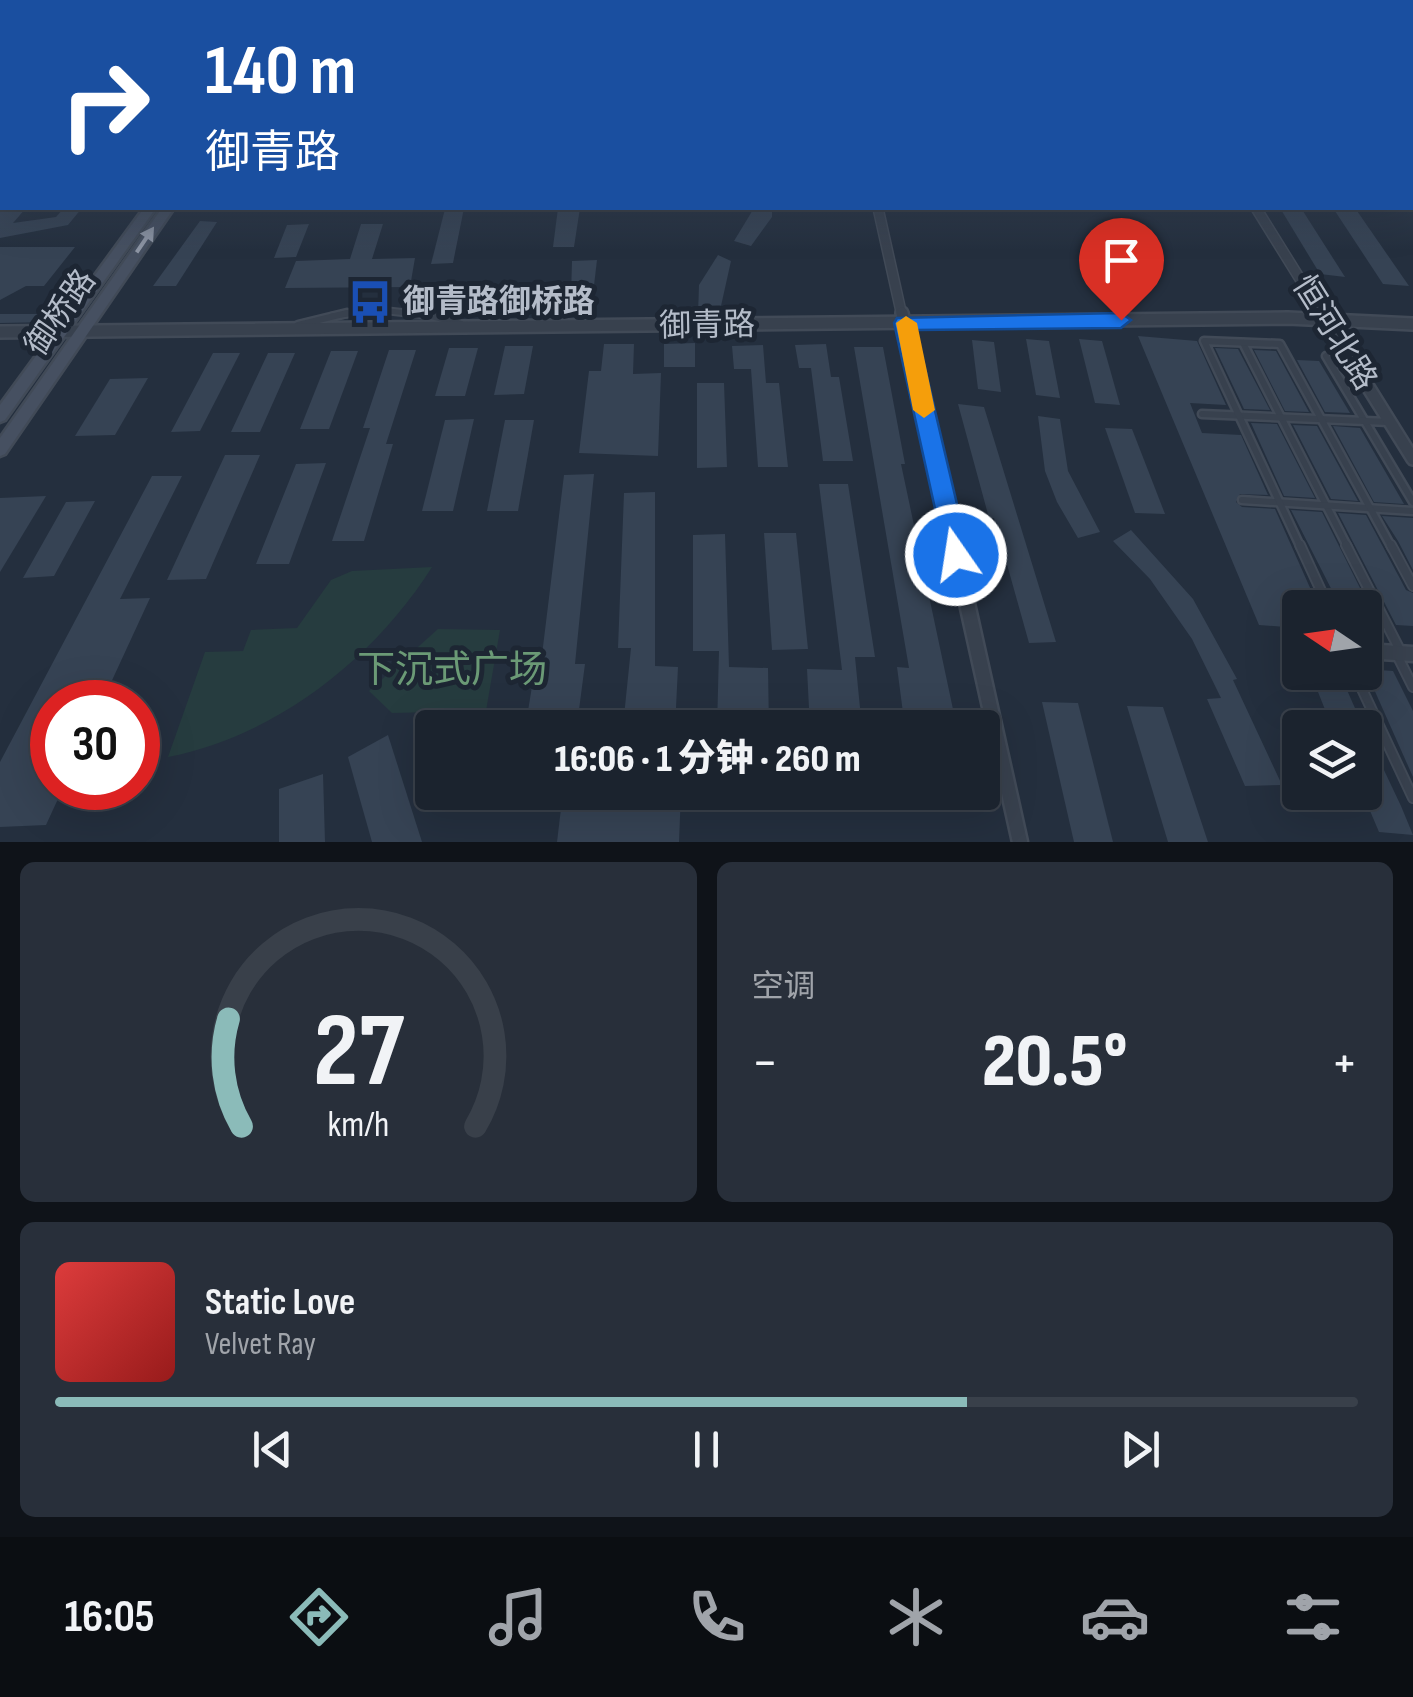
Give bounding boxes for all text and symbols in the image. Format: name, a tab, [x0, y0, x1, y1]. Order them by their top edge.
text: 140 m	[205, 30, 356, 114]
icon: right	[40, 40, 170, 170]
text: 御青路	[205, 126, 340, 181]
pin	[1079, 218, 1164, 321]
one-way arrow	[135, 227, 154, 253]
icon: arrive	[1094, 233, 1149, 288]
street label: 御桥路	[17, 262, 105, 364]
street label: 恒河北路	[1284, 268, 1384, 398]
bus stop icon: 御青路御桥路	[346, 278, 394, 326]
place label: 御青路御桥路	[403, 283, 595, 322]
street label: 御青路	[659, 306, 755, 346]
position arrow	[904, 503, 1008, 607]
north arrow	[1282, 590, 1382, 690]
map controls	[1282, 590, 1382, 810]
park label: 下沉式广场	[357, 648, 547, 693]
speed limit sign: 30	[30, 680, 160, 810]
button: layers	[1282, 710, 1382, 810]
text: 16:06 · 1 分钟 · 260 m	[554, 737, 861, 782]
text: 空调	[752, 968, 816, 1007]
text: 27	[313, 990, 404, 1115]
text: 20.5°	[982, 1017, 1128, 1108]
text: −	[752, 1030, 778, 1097]
text: +	[1331, 1030, 1358, 1097]
text: km/h	[327, 1104, 389, 1147]
text: Static Love	[205, 1280, 355, 1325]
text: Velvet Ray	[205, 1325, 316, 1364]
icon: previous	[245, 1422, 300, 1477]
icon: pause	[679, 1422, 734, 1477]
icon: next	[1113, 1422, 1168, 1477]
icon: directions	[284, 1582, 354, 1652]
icon: music	[483, 1582, 553, 1652]
icon: phone	[682, 1582, 752, 1652]
icon: climate	[881, 1582, 951, 1652]
icon: car	[1080, 1582, 1150, 1652]
icon: filters	[1278, 1582, 1348, 1652]
text: 16:05	[64, 1590, 155, 1645]

